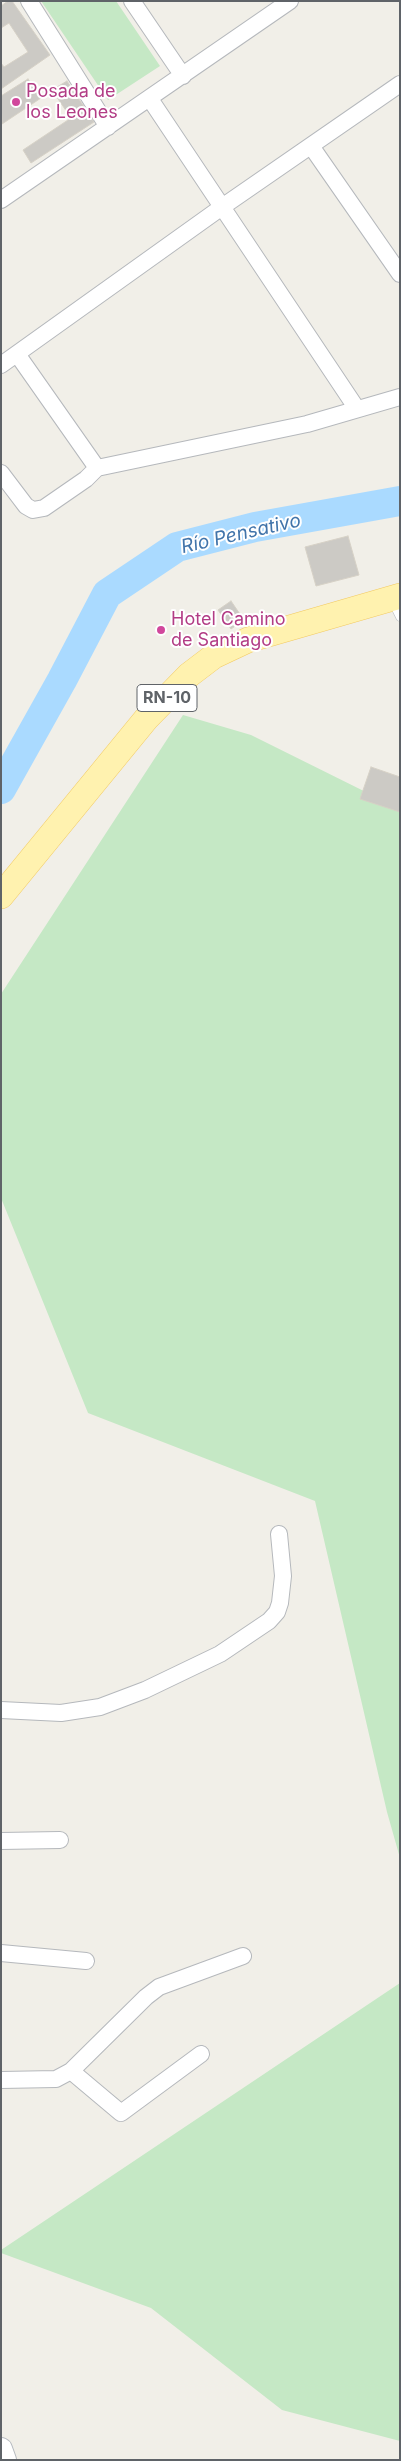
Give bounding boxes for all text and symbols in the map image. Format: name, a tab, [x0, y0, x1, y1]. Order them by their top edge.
place label: Posada de los Leones	[26, 81, 118, 124]
marker: Posada de los Leones	[10, 96, 22, 108]
water label: Río Pensativo	[179, 509, 303, 559]
place label: Hotel Camino de Santiago	[171, 609, 286, 652]
marker: Hotel Camino de Santiago	[155, 624, 167, 636]
road number: RN-10	[137, 684, 197, 711]

